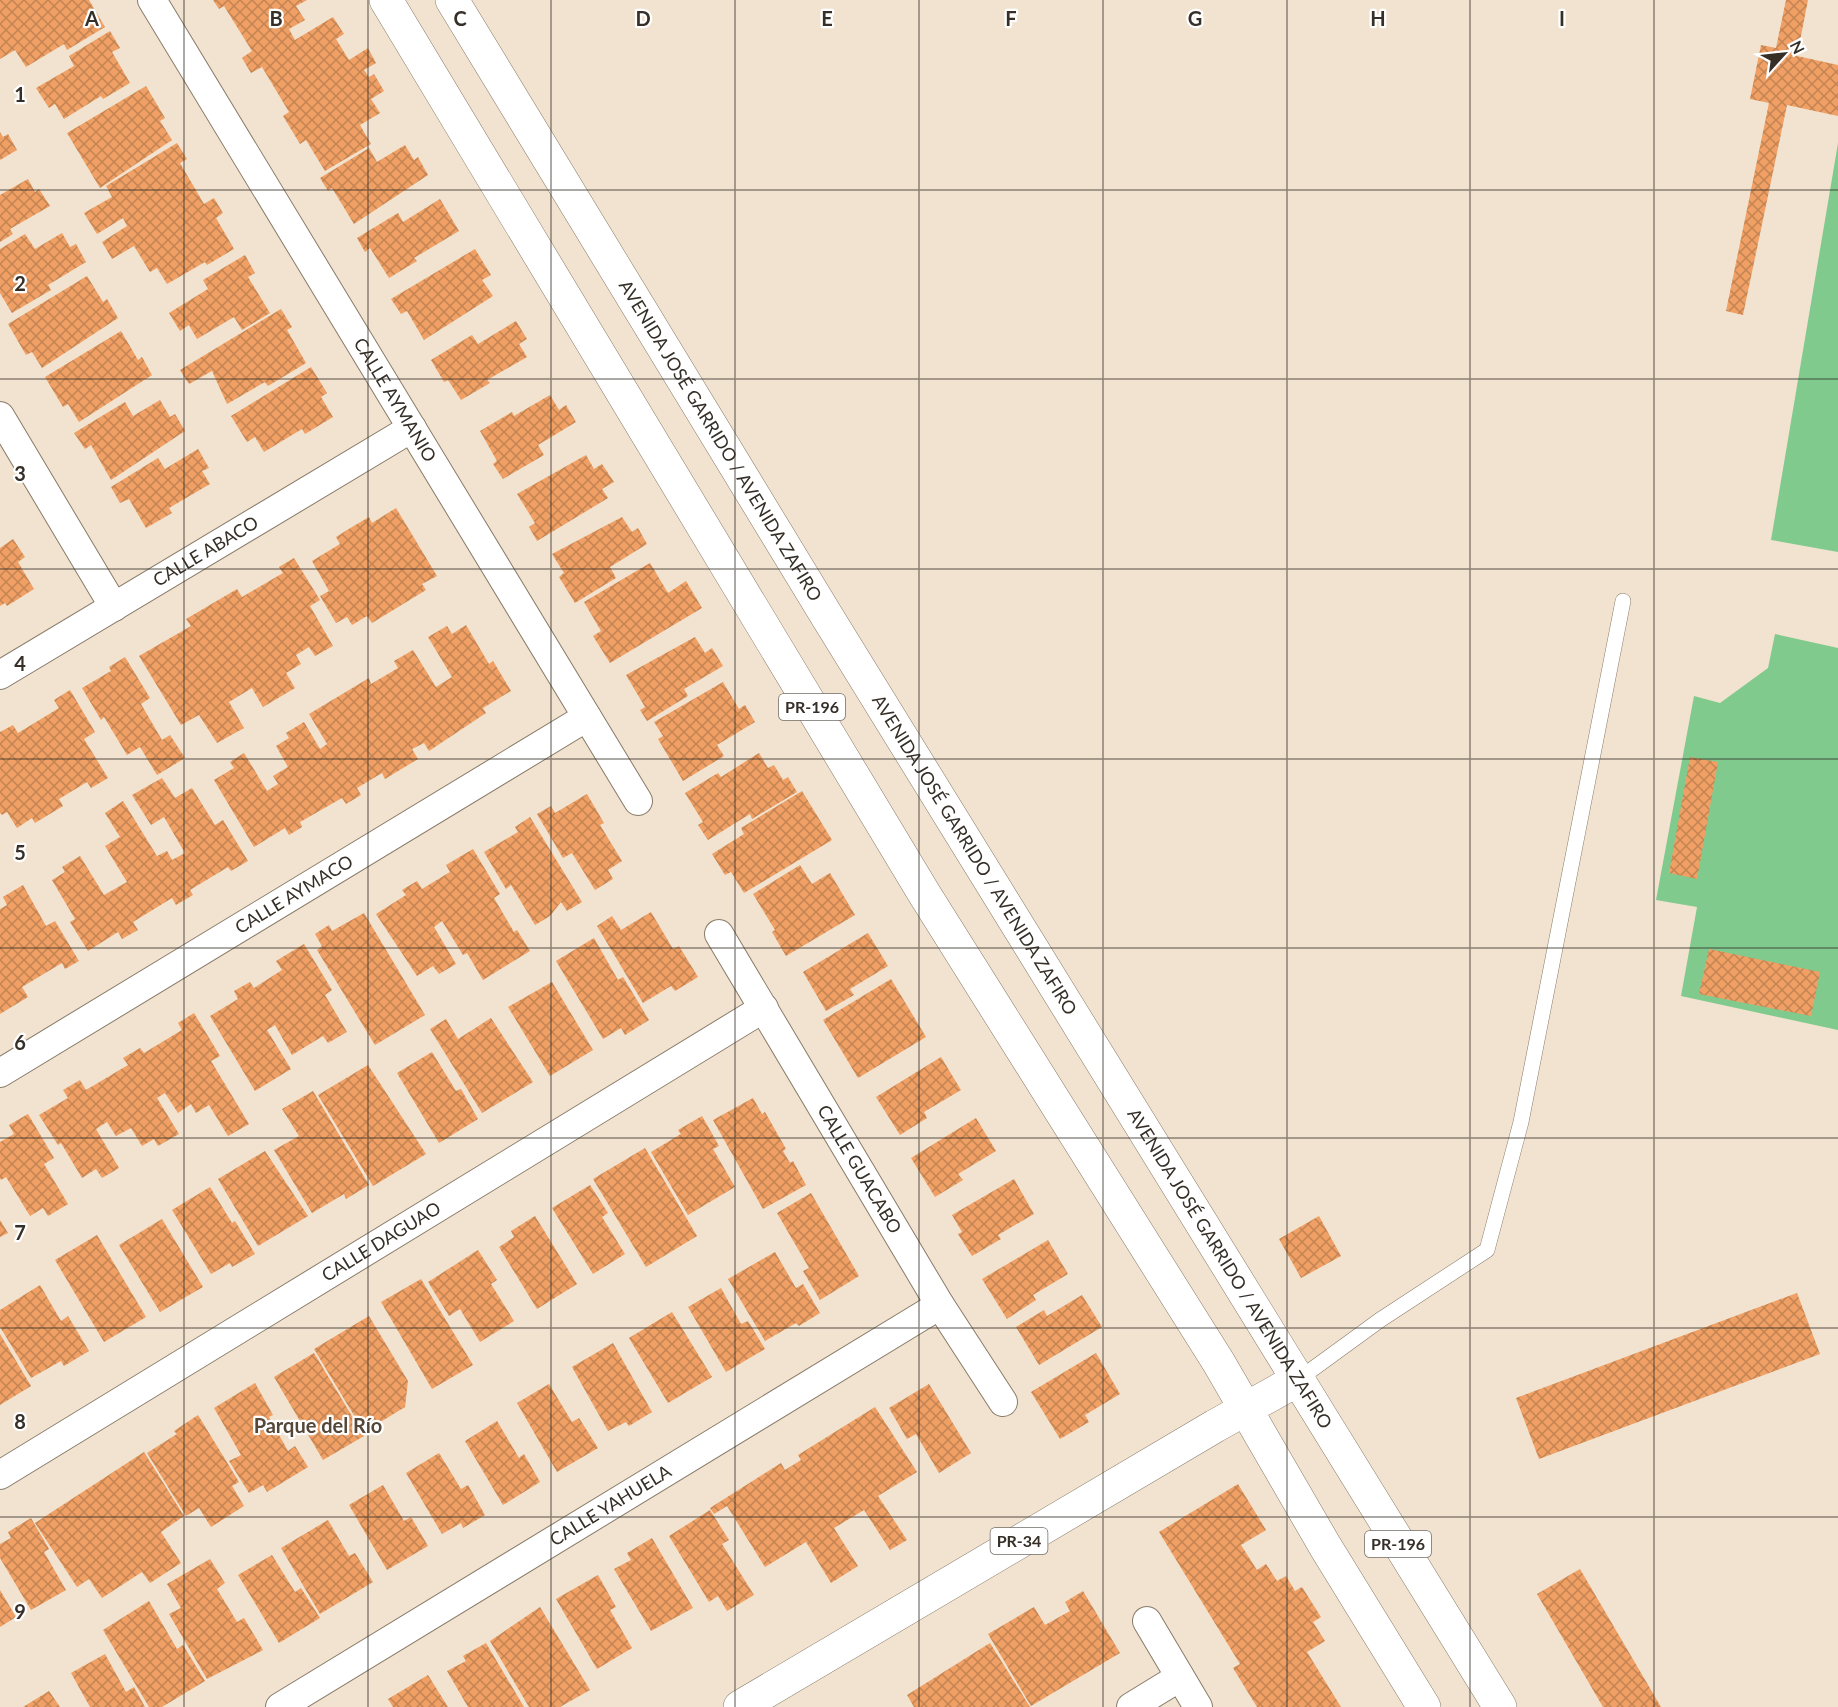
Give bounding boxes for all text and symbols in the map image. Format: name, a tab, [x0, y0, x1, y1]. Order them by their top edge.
text: A	[84, 6, 99, 30]
text: B	[269, 6, 283, 30]
text: C	[453, 6, 467, 30]
text: D	[635, 6, 651, 30]
text: E	[821, 6, 833, 30]
text: F	[1005, 6, 1017, 30]
text: G	[1188, 6, 1202, 30]
text: H	[1370, 6, 1386, 30]
text: I	[1559, 6, 1565, 30]
north arrow	[1754, 24, 1814, 84]
text: N	[1787, 37, 1809, 57]
text: 1	[14, 82, 26, 106]
text: 2	[14, 271, 26, 295]
street label: AVENIDA JOSÉ GARRIDO / AVENIDA ZAFIRO	[615, 276, 827, 605]
street label: CALLE AYMANIO	[350, 333, 442, 466]
text: 3	[14, 461, 26, 485]
street label: CALLE ABACO	[149, 511, 262, 591]
text: 4	[14, 651, 26, 675]
street label: AVENIDA JOSÉ GARRIDO / AVENIDA ZAFIRO	[868, 690, 1082, 1019]
road number: PR-196	[779, 694, 845, 720]
text: 5	[14, 840, 26, 864]
street label: CALLE AYMACO	[231, 850, 357, 938]
text: 6	[14, 1030, 26, 1054]
street label: CALLE GUACABO	[813, 1101, 907, 1237]
street label: AVENIDA JOSÉ GARRIDO / AVENIDA ZAFIRO	[1123, 1104, 1337, 1432]
street label: CALLE DAGUAO	[317, 1196, 444, 1286]
text: 7	[14, 1220, 26, 1244]
text: 8	[14, 1409, 26, 1433]
district label: Parque del Río	[254, 1413, 382, 1437]
street label: CALLE YAHUELA	[545, 1459, 675, 1550]
road number: PR-34	[990, 1528, 1048, 1554]
road number: PR-196	[1365, 1531, 1431, 1557]
text: 9	[14, 1599, 26, 1623]

